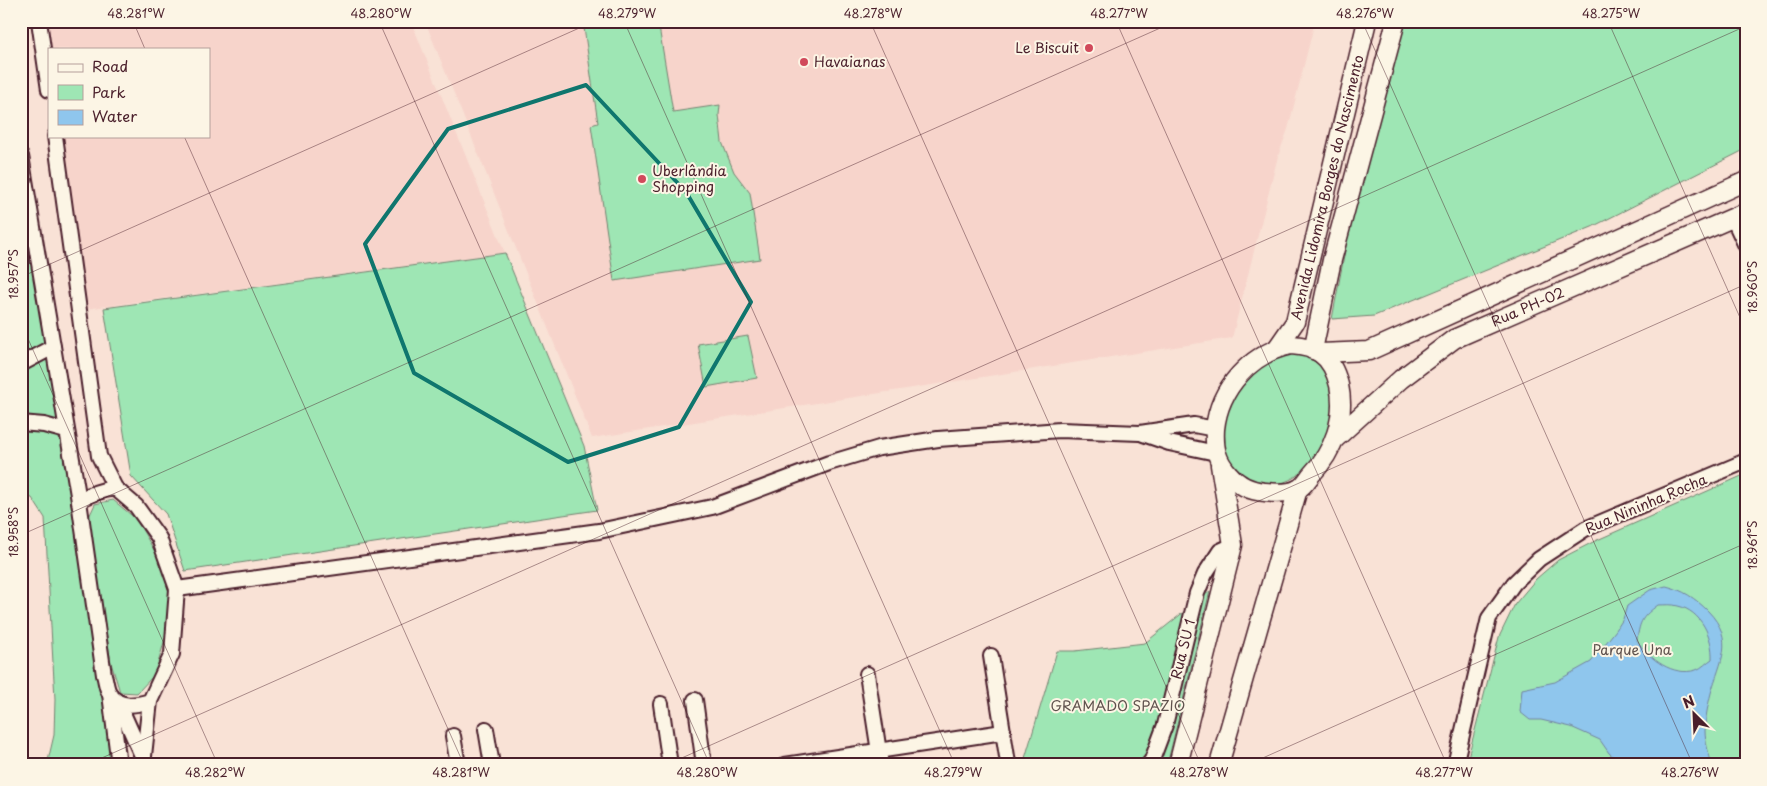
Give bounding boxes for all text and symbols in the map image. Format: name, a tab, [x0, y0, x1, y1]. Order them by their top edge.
text: 48.281°W	[107, 4, 166, 22]
text: 48.280°W	[351, 4, 412, 22]
text: 48.279°W	[598, 4, 657, 22]
text: 48.278°W	[844, 4, 903, 22]
text: 48.277°W	[1090, 4, 1149, 22]
text: 48.276°W	[1336, 4, 1395, 22]
text: 48.275°W	[1582, 4, 1641, 22]
place label: Le Biscuit	[1015, 37, 1079, 58]
marker: Le Biscuit	[1083, 42, 1095, 54]
legend	[48, 48, 210, 138]
place label: Havaianas	[814, 51, 885, 72]
street label: Avenida Lidomira Borges do Nascimento	[1285, 52, 1369, 322]
text: Road	[92, 54, 128, 77]
marker: Havaianas	[798, 56, 810, 68]
text: Park	[92, 80, 126, 103]
text: Water	[92, 104, 137, 127]
place label: Uberlândia Shopping	[652, 160, 727, 197]
marker: Uberlândia Shopping	[636, 173, 648, 185]
text: 18.957°S	[4, 249, 22, 299]
text: 18.960°S	[1743, 261, 1761, 313]
street label: Rua PH-02	[1488, 281, 1567, 332]
street label: Rua Nininha Rocha	[1582, 468, 1710, 539]
text: 18.958°S	[4, 507, 22, 557]
text: 18.961°S	[1743, 521, 1761, 569]
street label: Rua SU 1	[1165, 617, 1200, 681]
park label: Parque Una	[1593, 639, 1672, 660]
north arrow	[1670, 688, 1720, 738]
text: N	[1679, 690, 1698, 714]
park label: GRAMADO SPAZIO	[1051, 695, 1185, 716]
text: 48.282°W	[185, 763, 246, 781]
text: 48.281°W	[432, 763, 491, 781]
text: 48.280°W	[677, 763, 738, 781]
text: 48.279°W	[924, 763, 983, 781]
text: 48.278°W	[1170, 763, 1229, 781]
text: 48.277°W	[1415, 763, 1474, 781]
text: 48.276°W	[1661, 763, 1720, 781]

